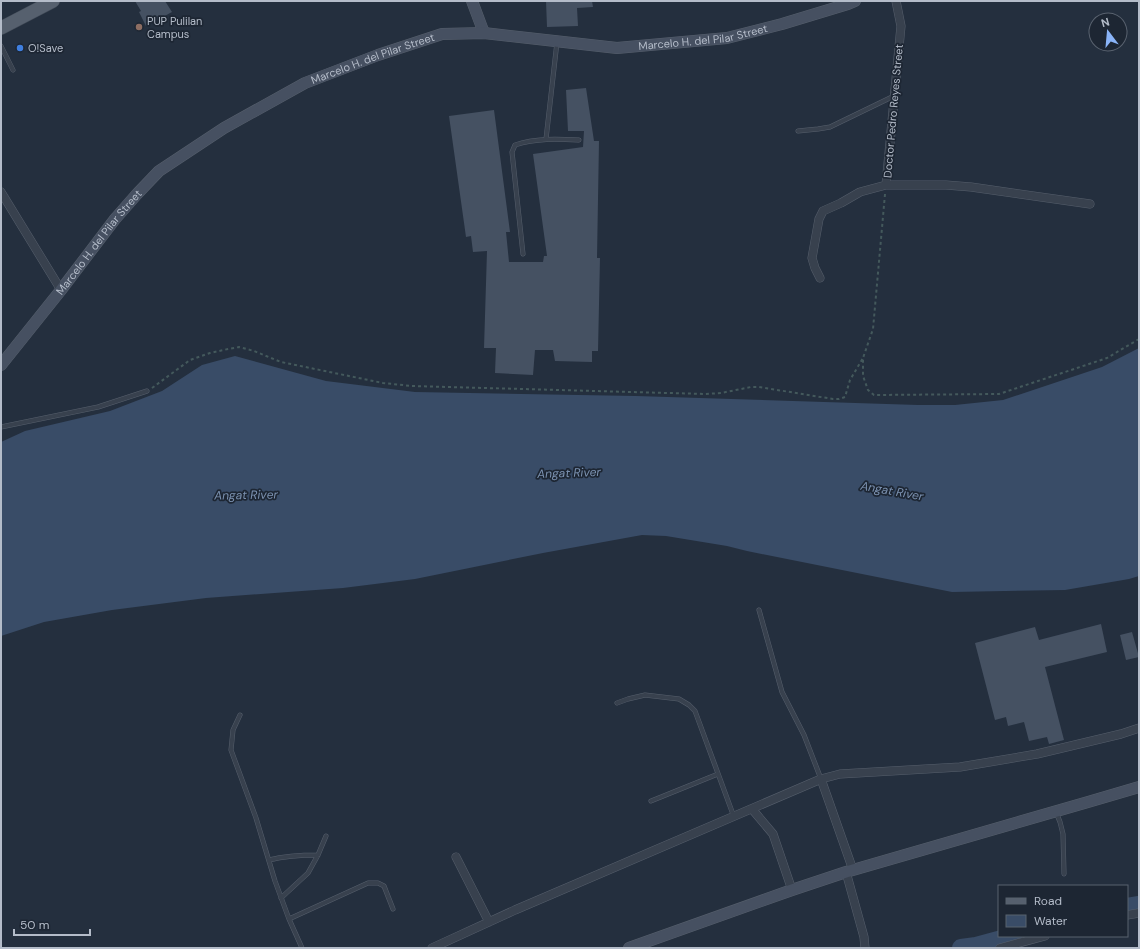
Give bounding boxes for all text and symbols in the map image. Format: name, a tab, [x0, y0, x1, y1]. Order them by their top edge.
north arrow	[1088, 12, 1128, 52]
place label: PUP Pulilan Campus	[147, 14, 202, 41]
text: N	[1099, 15, 1111, 30]
street label: Marcelo H. del Pilar Street	[638, 21, 769, 53]
marker: PUP Pulilan Campus	[134, 22, 144, 32]
street label: Marcelo H. del Pilar Street	[309, 30, 436, 87]
place label: O!Save	[28, 41, 63, 55]
marker: O!Save	[15, 43, 25, 53]
street label: Doctor Pedro Reyes Street	[880, 44, 906, 178]
street label: Marcelo H. del Pilar Street	[53, 187, 145, 298]
water label: Angat River	[536, 464, 602, 482]
water label: Angat River	[858, 477, 925, 505]
water label: Angat River	[213, 486, 279, 504]
legend	[998, 885, 1128, 937]
text: Road	[1034, 893, 1062, 909]
scale bar	[14, 911, 90, 937]
text: Water	[1034, 913, 1068, 929]
text: 50 m	[20, 917, 49, 933]

